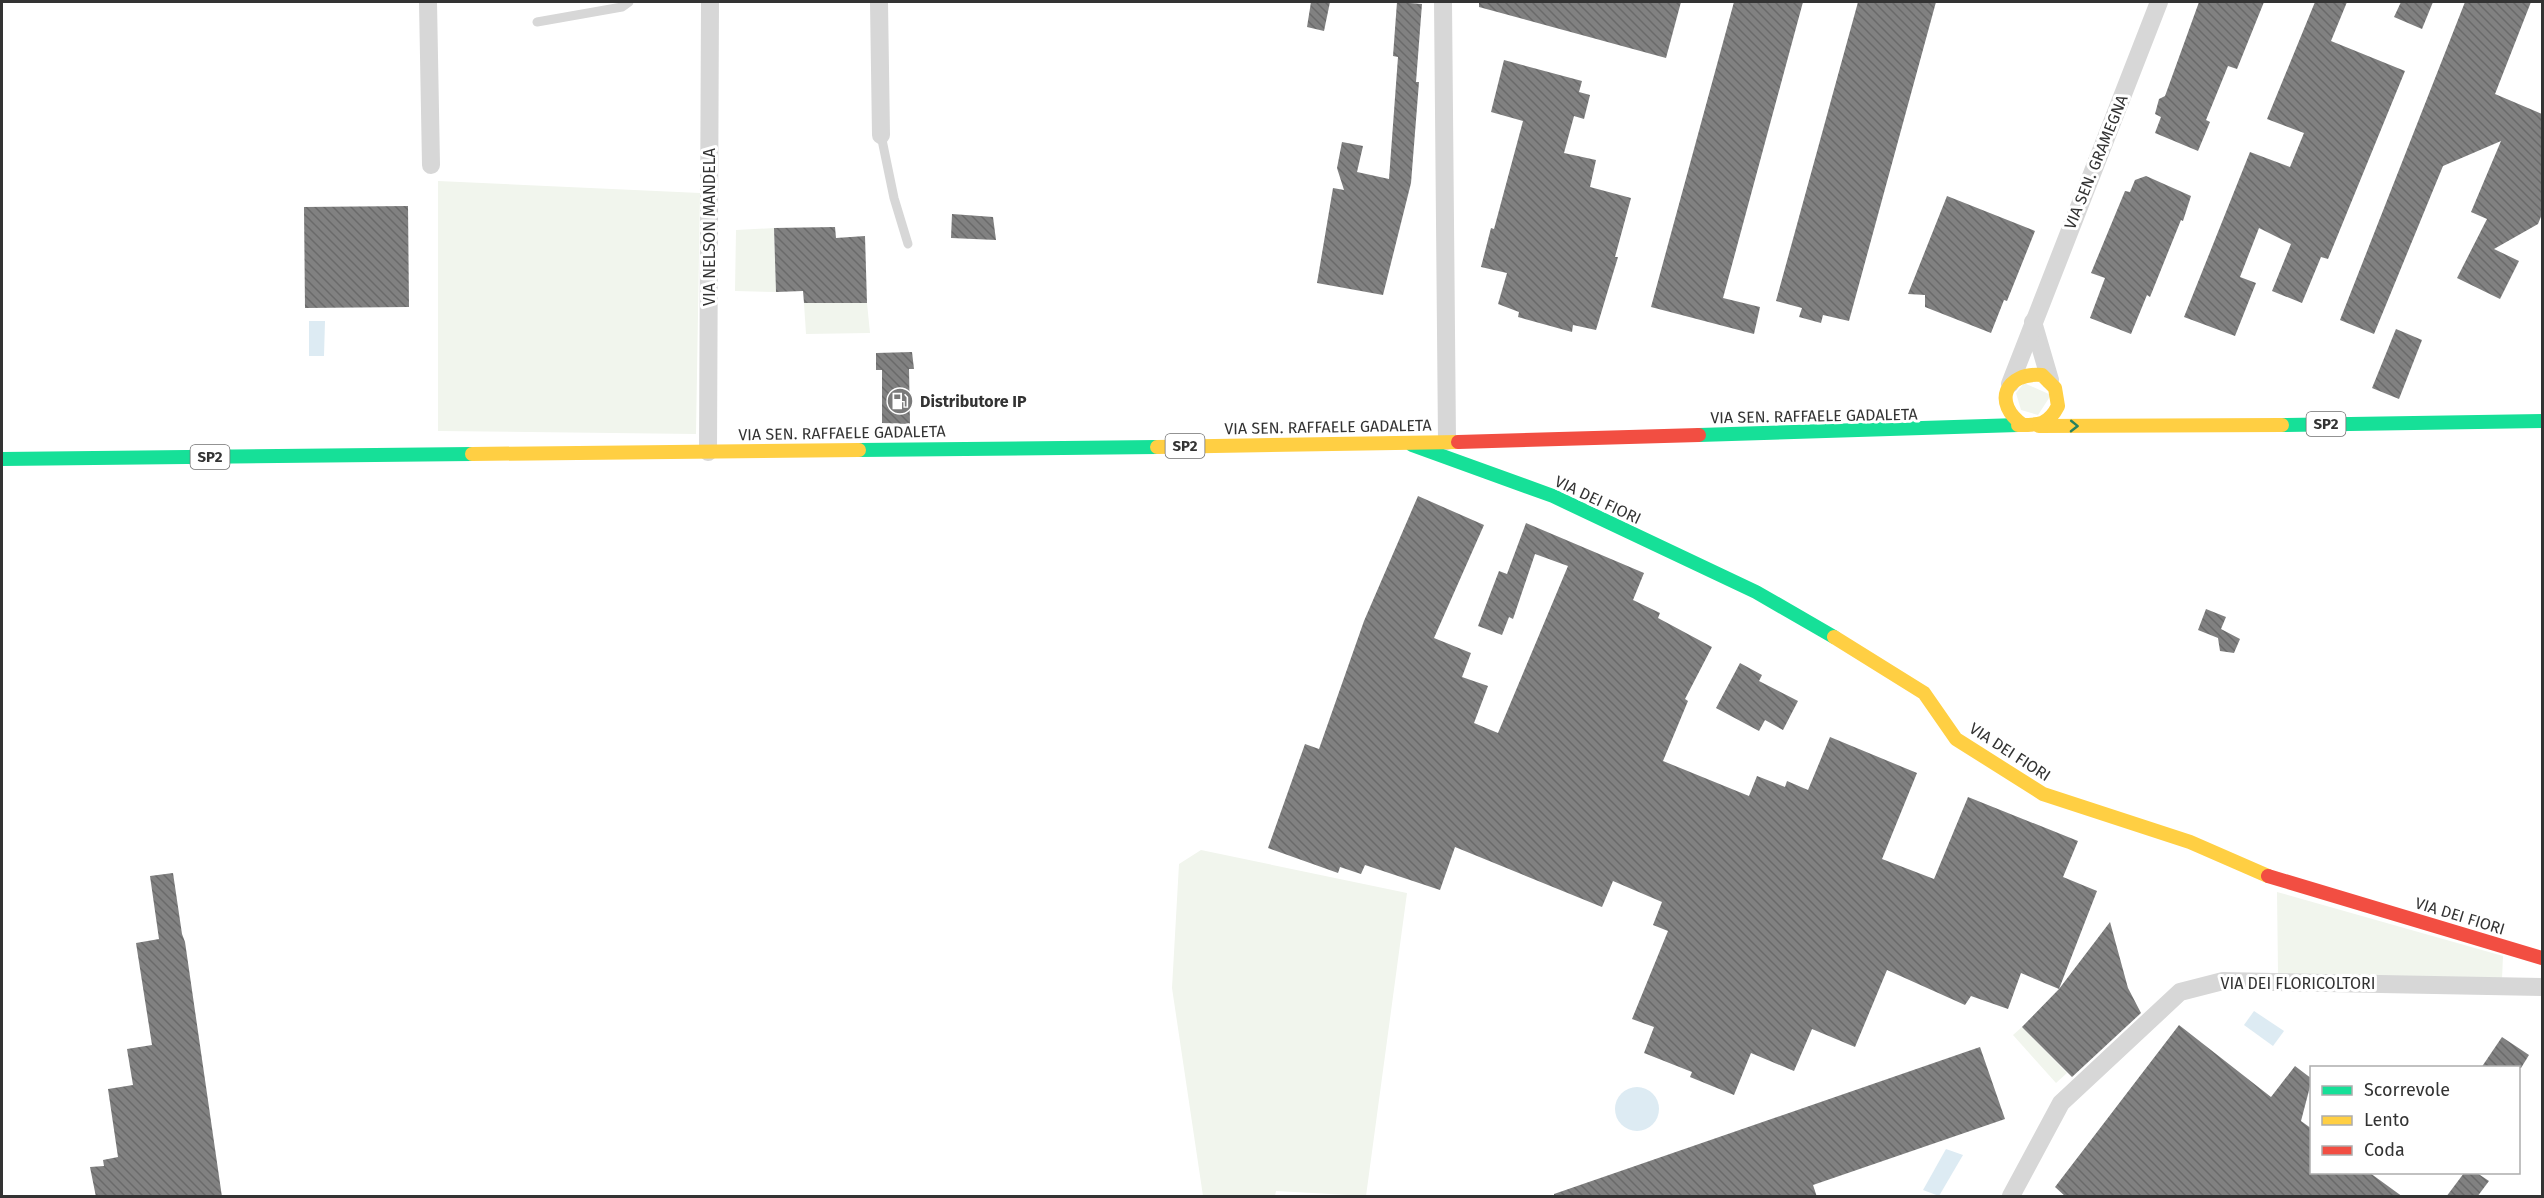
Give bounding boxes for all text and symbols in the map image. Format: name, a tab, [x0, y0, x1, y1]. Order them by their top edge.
street label: VIA SEN. GRAMEGNA	[2060, 91, 2132, 232]
street label: VIA NELSON MANDELA	[700, 147, 719, 306]
fuel station icon: Distributore IP	[885, 386, 915, 416]
place label: Distributore IP	[920, 392, 1027, 411]
street label: VIA SEN. RAFFAELE GADALETA	[1710, 405, 1919, 427]
road number: SP2	[2306, 412, 2346, 436]
street label: VIA SEN. RAFFAELE GADALETA	[1224, 416, 1433, 438]
one-way arrow	[2070, 420, 2079, 433]
street label: VIA SEN. RAFFAELE GADALETA	[738, 422, 947, 444]
road number: SP2	[1166, 434, 1204, 458]
road number: SP2	[190, 445, 230, 469]
street label: VIA DEI FIORI	[1552, 472, 1644, 528]
street label: VIA DEI FIORI	[1966, 719, 2054, 785]
street label: VIA DEI FIORI	[2413, 893, 2507, 939]
street label: VIA DEI FLORICOLTORI	[2221, 974, 2375, 993]
legend	[2310, 1066, 2520, 1174]
text: Scorrevole	[2364, 1079, 2450, 1101]
text: Lento	[2364, 1109, 2410, 1131]
text: Coda	[2364, 1139, 2405, 1161]

